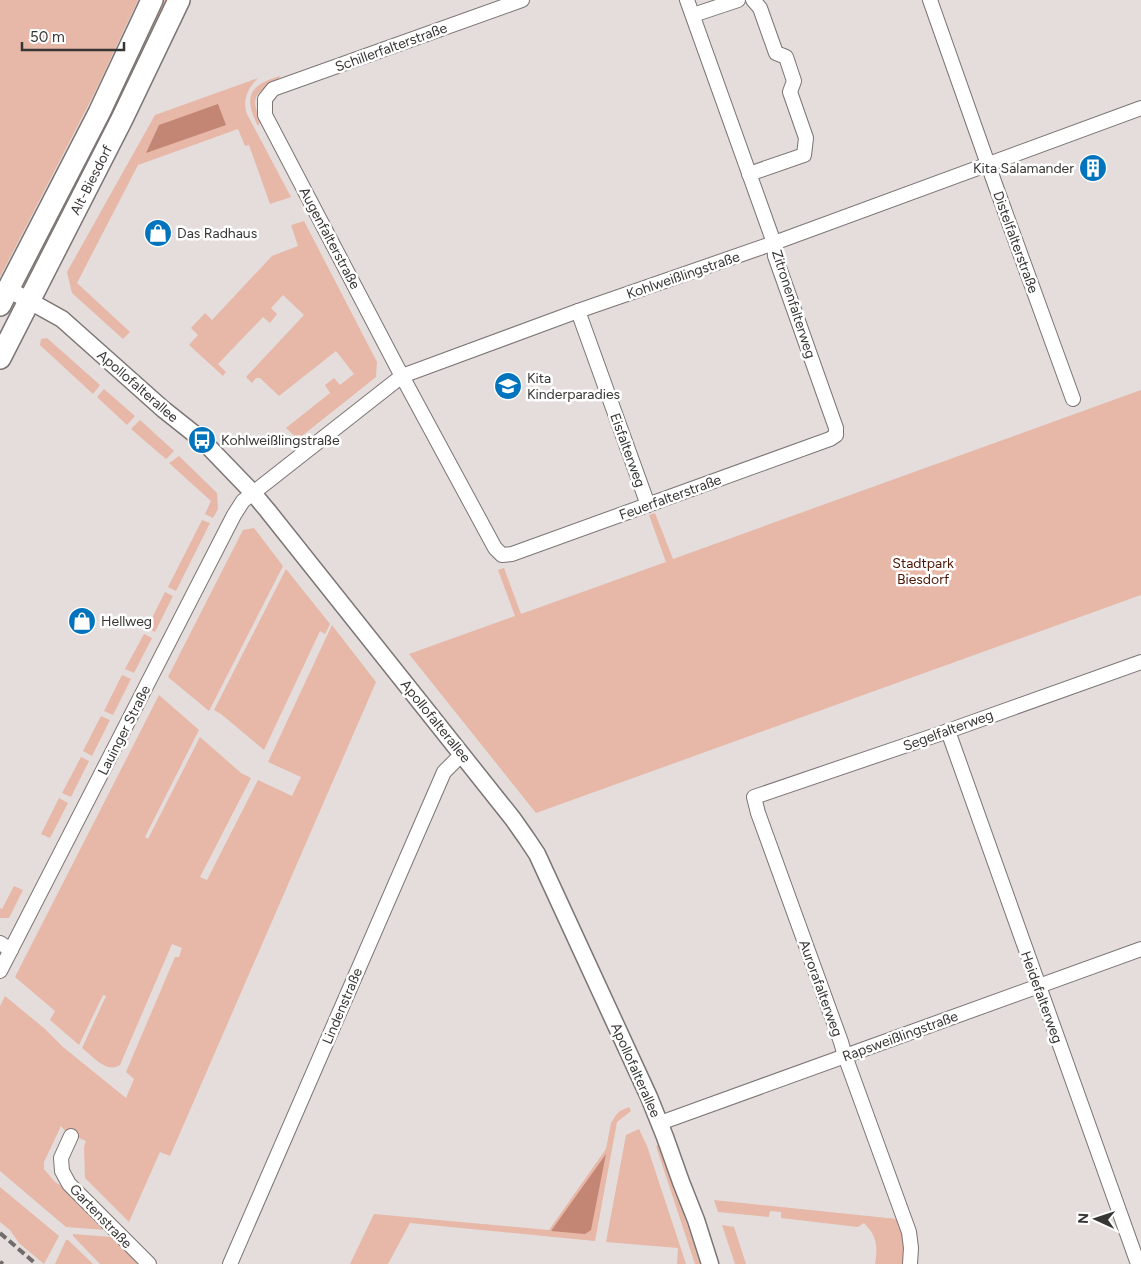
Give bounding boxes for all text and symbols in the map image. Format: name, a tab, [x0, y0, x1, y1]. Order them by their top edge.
street label: Schillerfalterstraße	[333, 19, 450, 76]
scale bar	[22, 20, 125, 52]
text: 50 m	[30, 28, 65, 46]
street label: Alt-Biesdorf	[67, 142, 117, 218]
building icon: Kita Salamander	[1078, 153, 1108, 183]
place label: Kita Salamander	[973, 160, 1074, 177]
street label: Augenfalterstraße	[295, 184, 364, 292]
street label: Distelfalterstraße	[989, 189, 1042, 296]
shop icon: Das Radhaus	[143, 218, 173, 248]
place label: Das Radhaus	[177, 225, 257, 242]
street label: Kohlweißlingstraße	[624, 248, 742, 303]
street label: Zitronenfalterweg	[768, 248, 819, 361]
street label: Apollofalterallee	[94, 347, 182, 426]
place label: Kita Kinderparadies	[527, 370, 620, 403]
school or university icon: Kita Kinderparadies	[493, 371, 523, 401]
street label: Eisfalterweg	[606, 411, 649, 490]
bus stop icon: Kohlweißlingstraße	[187, 425, 217, 455]
place label: Kohlweißlingstraße	[221, 432, 340, 449]
street label: Feuerfalterstraße	[617, 471, 724, 524]
park label: Stadtpark Biesdorf	[892, 555, 954, 588]
shop icon: Hellweg	[67, 606, 97, 636]
place label: Hellweg	[101, 613, 152, 630]
street label: Apollofalterallee	[397, 676, 474, 766]
street label: Lauinger Straße	[94, 682, 155, 778]
street label: Segelfalterweg	[901, 706, 996, 755]
street label: Aurorafalterweg	[795, 937, 846, 1039]
street label: Heidefalterweg	[1017, 949, 1066, 1046]
street label: Lindenstraße	[319, 965, 366, 1047]
street label: Rapsweißlingstraße	[840, 1008, 961, 1065]
street label: Apollofalterallee	[607, 1020, 664, 1120]
street label: Gartenstraße	[66, 1181, 136, 1252]
north arrow	[1071, 1194, 1121, 1244]
text: N	[1075, 1212, 1092, 1224]

